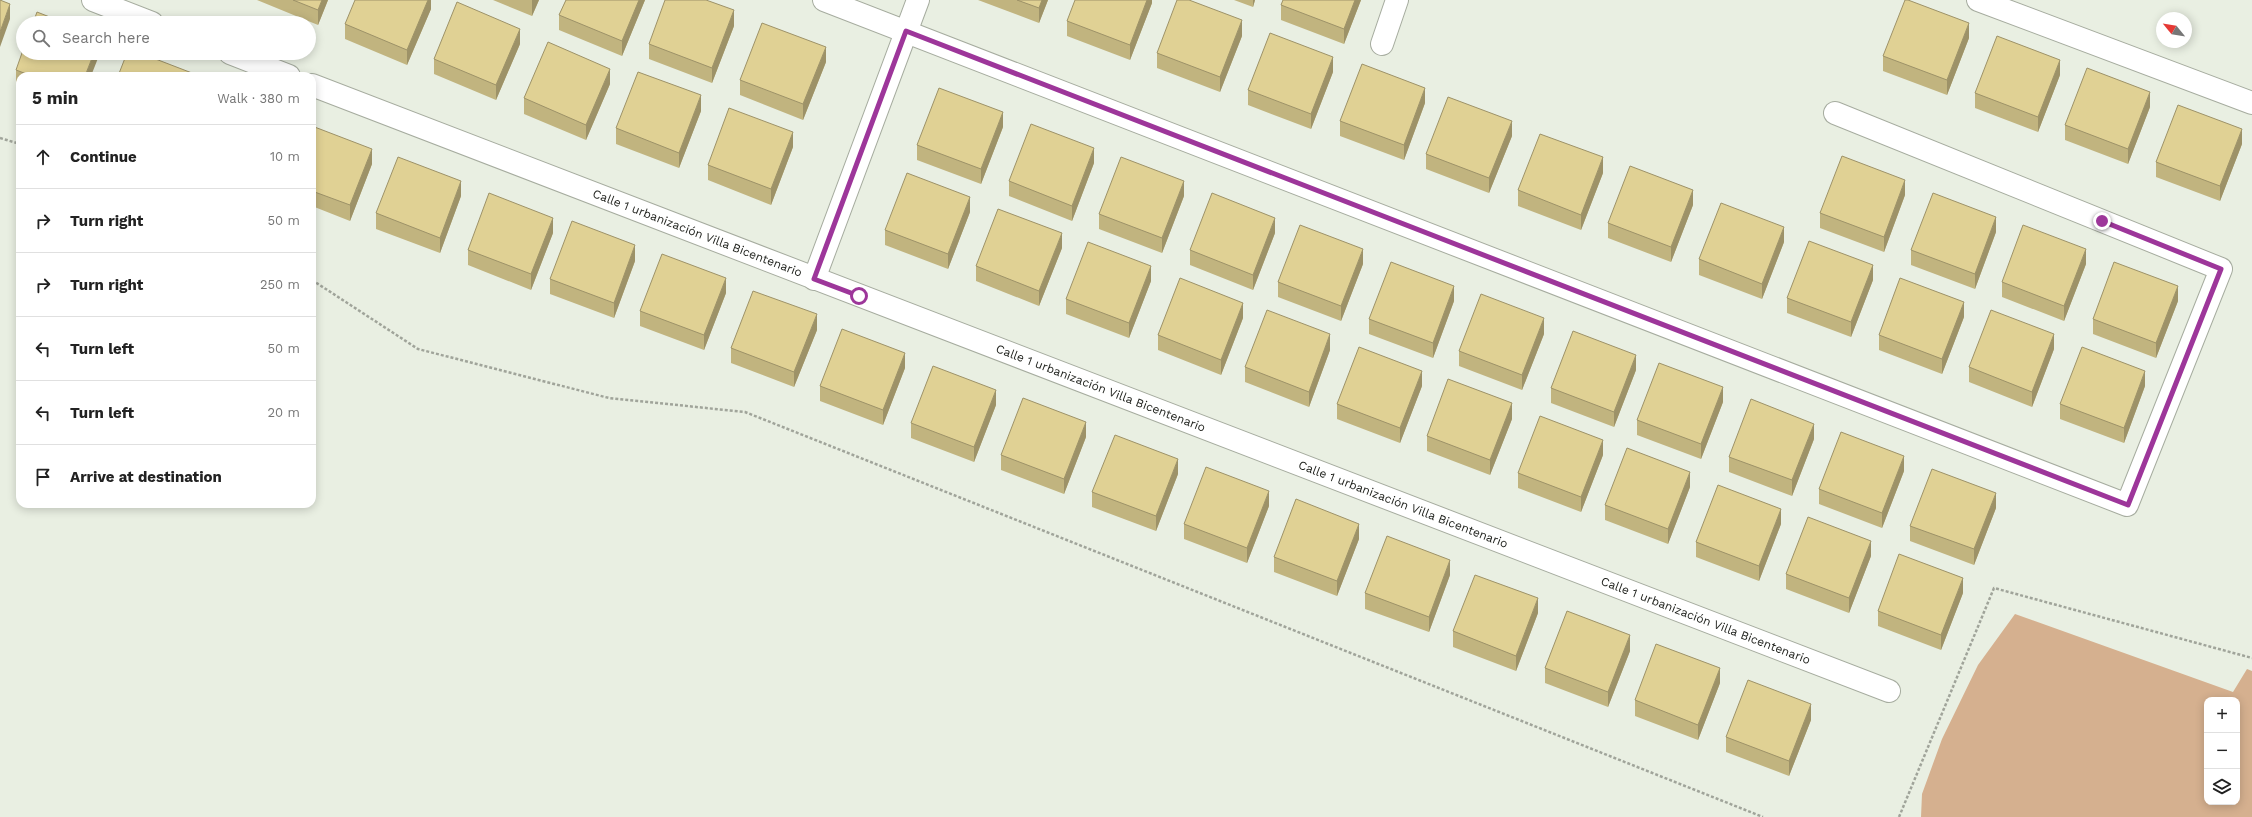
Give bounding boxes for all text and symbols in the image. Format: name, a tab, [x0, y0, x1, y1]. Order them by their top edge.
north arrow	[2156, 12, 2192, 48]
search box	[16, 16, 316, 60]
icon: search	[30, 27, 52, 49]
text: Search here	[62, 29, 150, 47]
text: 5 min	[32, 88, 78, 108]
text: Walk · 380 m	[217, 91, 300, 106]
icon: ahead	[32, 146, 54, 168]
text: Continue	[70, 148, 137, 166]
text: 10 m	[270, 149, 300, 164]
street label: Calle 1 urbanización Villa Bicentenario	[591, 187, 804, 280]
icon: right	[32, 210, 54, 232]
text: Turn right	[70, 212, 143, 230]
route end	[2093, 212, 2111, 230]
text: 50 m	[268, 213, 300, 228]
icon: right	[32, 274, 54, 296]
text: Turn right	[70, 276, 143, 294]
text: 250 m	[260, 277, 300, 292]
route start	[850, 287, 868, 305]
icon: left	[32, 338, 54, 360]
text: Turn left	[70, 340, 134, 358]
text: 50 m	[268, 341, 300, 356]
street label: Calle 1 urbanización Villa Bicentenario	[994, 342, 1208, 435]
icon: left	[32, 402, 54, 424]
text: Turn left	[70, 404, 134, 422]
text: 20 m	[268, 405, 300, 420]
street label: Calle 1 urbanización Villa Bicentenario	[1296, 458, 1510, 551]
icon: arrive	[32, 466, 54, 488]
text: Arrive at destination	[70, 468, 222, 486]
street label: Calle 1 urbanización Villa Bicentenario	[1599, 574, 1812, 667]
map controls	[2204, 697, 2240, 805]
button: +	[2204, 697, 2240, 733]
button: −	[2204, 733, 2240, 769]
button: layers	[2204, 769, 2240, 805]

